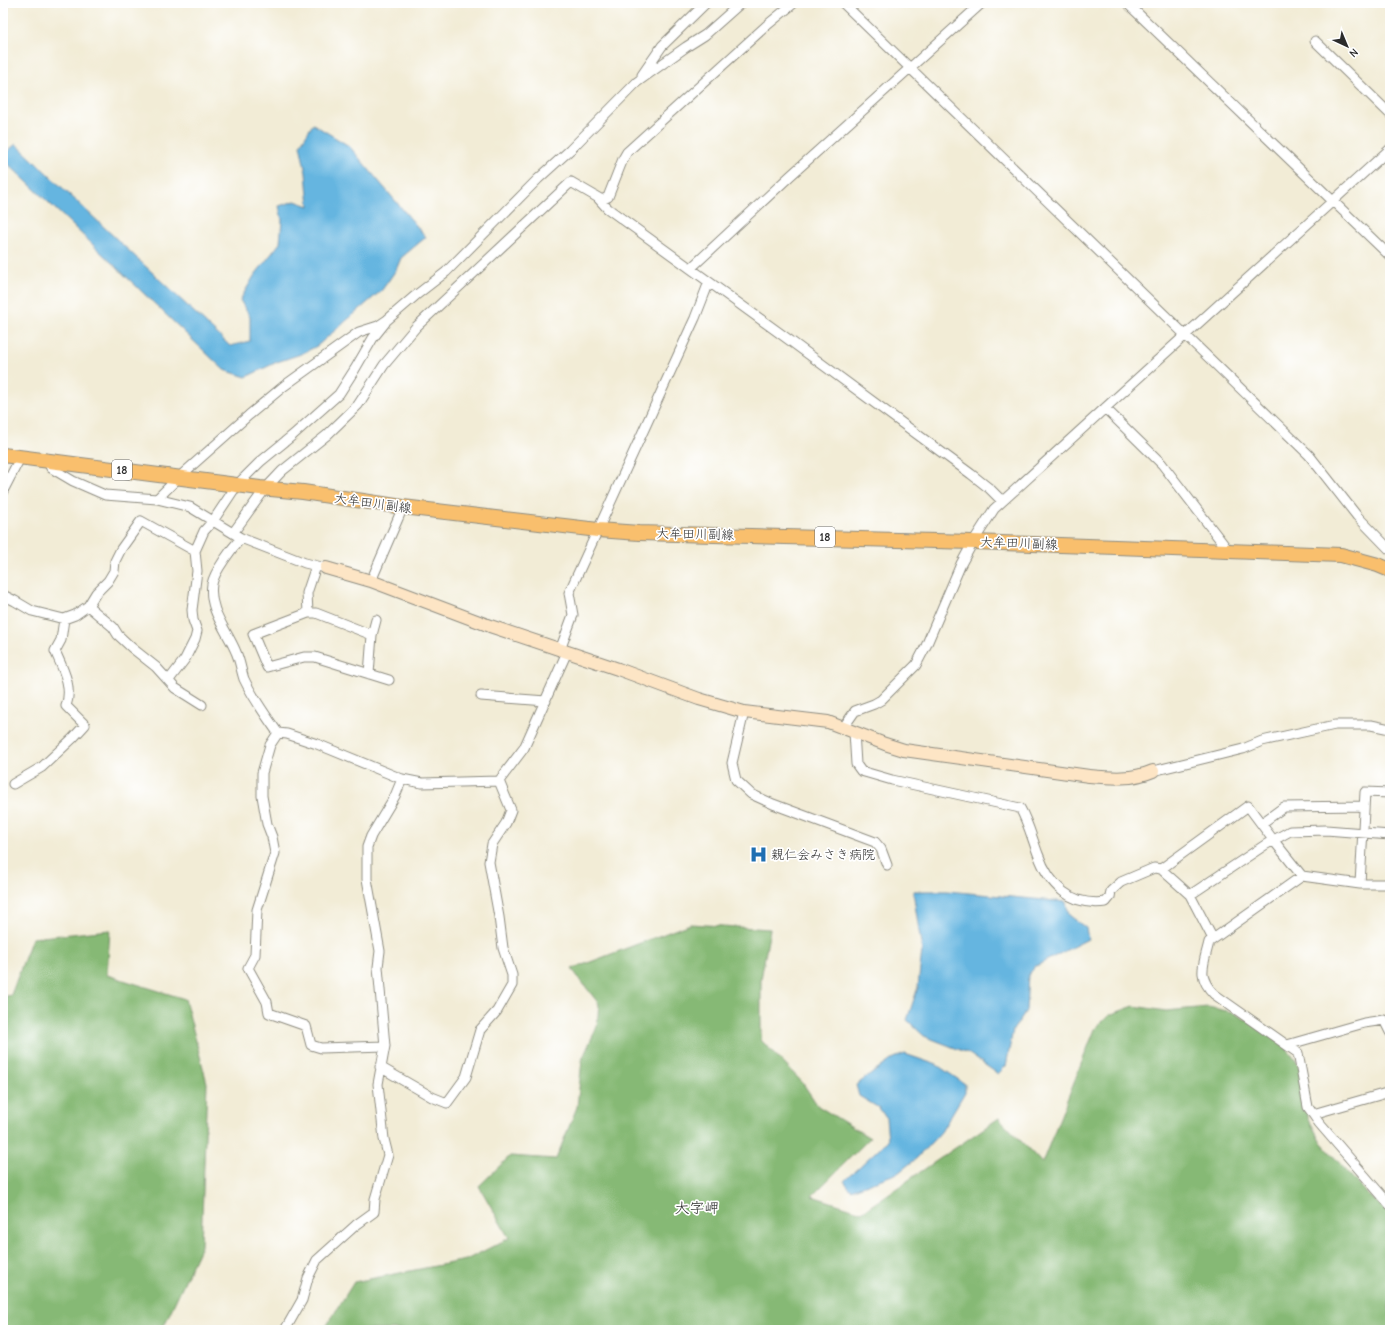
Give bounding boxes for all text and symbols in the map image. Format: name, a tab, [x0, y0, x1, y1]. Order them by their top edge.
north arrow	[1327, 26, 1367, 66]
text: N	[1346, 46, 1361, 60]
road number: 18	[112, 460, 132, 480]
street label: 大牟田川副線	[333, 490, 414, 516]
street label: 大牟田川副線	[656, 526, 735, 542]
road number: 18	[815, 527, 835, 547]
street label: 大牟田川副線	[980, 534, 1059, 552]
hospital icon: 親仁会みさき病院	[748, 844, 768, 864]
place label: 親仁会みさき病院	[771, 847, 875, 862]
district label: 大字岬	[674, 1199, 720, 1217]

